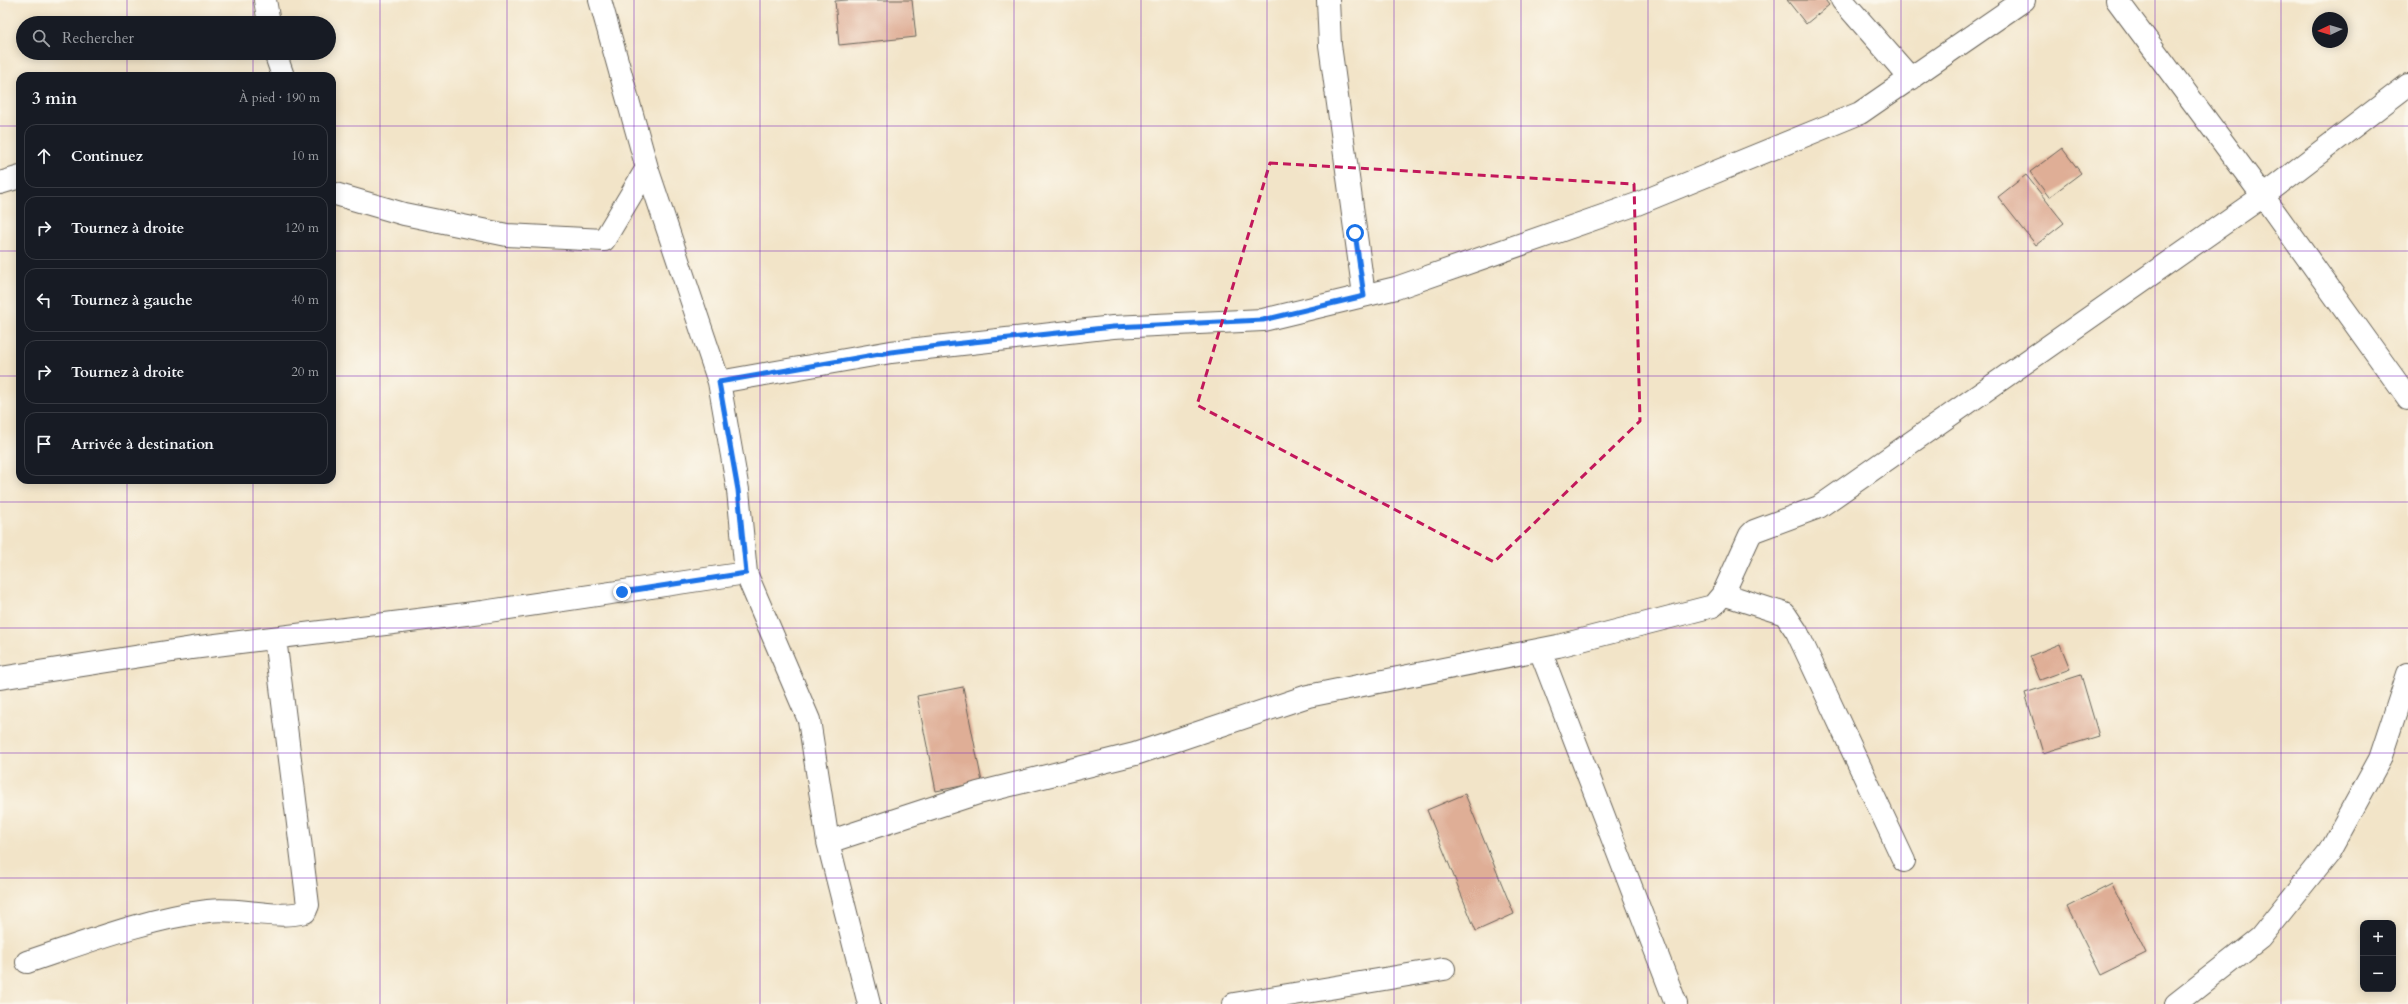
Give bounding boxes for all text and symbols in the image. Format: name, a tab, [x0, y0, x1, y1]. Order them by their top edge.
north arrow	[2312, 12, 2348, 48]
search box	[16, 16, 336, 60]
icon: search	[30, 27, 52, 49]
text: Rechercher	[62, 28, 134, 48]
text: 3 min	[32, 87, 77, 110]
text: À pied · 190 m	[239, 89, 320, 107]
icon: ahead	[33, 145, 55, 167]
text: Continuez	[71, 146, 143, 166]
text: 10 m	[291, 147, 319, 165]
icon: right	[33, 217, 55, 239]
text: Tournez à droite	[71, 218, 184, 238]
text: 120 m	[285, 219, 319, 237]
route start	[1346, 224, 1364, 242]
icon: left	[33, 289, 55, 311]
text: Tournez à gauche	[71, 290, 193, 310]
text: 40 m	[291, 291, 319, 309]
icon: right	[33, 361, 55, 383]
text: Tournez à droite	[71, 362, 184, 382]
text: 20 m	[291, 363, 319, 381]
icon: arrive	[33, 433, 55, 455]
text: Arrivée à destination	[71, 434, 214, 454]
route end	[613, 583, 631, 601]
map controls	[2360, 920, 2396, 992]
button: +	[2360, 920, 2396, 956]
button: −	[2360, 956, 2396, 992]

